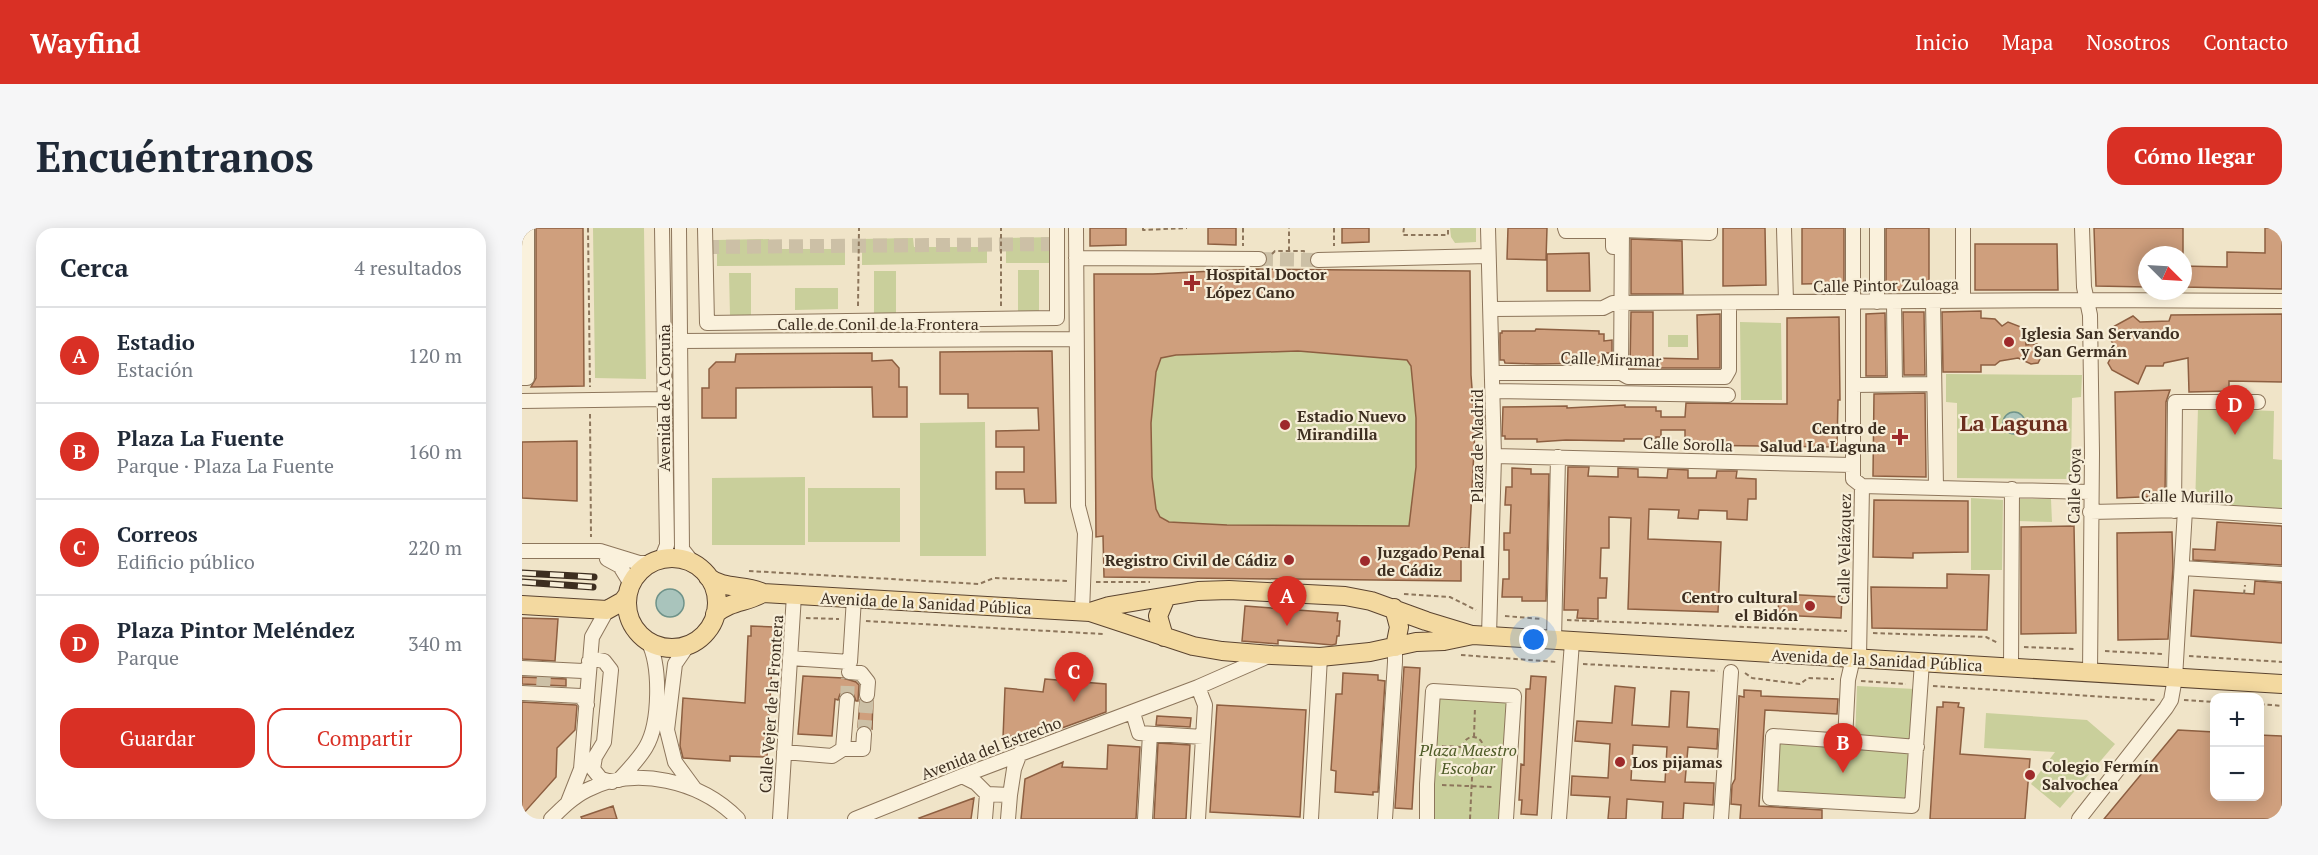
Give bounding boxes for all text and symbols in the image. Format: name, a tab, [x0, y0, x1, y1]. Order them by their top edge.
text: Wayfind	[30, 24, 141, 61]
text: Inicio	[1915, 28, 1969, 56]
text: Mapa	[2002, 28, 2053, 56]
text: Nosotros	[2086, 28, 2170, 56]
text: Contacto	[2203, 28, 2288, 56]
button: Cómo llegar	[2107, 127, 2282, 185]
text: Encuéntranos	[36, 128, 314, 184]
north arrow	[2138, 246, 2192, 300]
text: Cerca	[60, 250, 129, 284]
text: 4 resultados	[354, 254, 462, 281]
place label: Hospital Doctor López Cano	[1206, 263, 1327, 303]
street label: Calle Pintor Zuloaga	[1813, 273, 1959, 297]
marker: Hospital Doctor López Cano	[1183, 274, 1201, 292]
street label: Calle de Conil de la Frontera	[777, 313, 979, 335]
place label: Iglesia San Servando y San Germán	[2020, 322, 2180, 362]
street label: Avenida de A Coruña	[653, 324, 675, 472]
text: Estadio	[117, 327, 195, 356]
marker: Iglesia San Servando y San Germán	[2002, 335, 2016, 349]
text: A	[72, 342, 87, 369]
text: 120 m	[408, 342, 462, 369]
street label: Calle Miramar	[1560, 346, 1663, 372]
text: Estación	[117, 356, 193, 383]
pin: D	[2216, 386, 2254, 435]
street label: Plaza de Madrid	[1466, 389, 1488, 503]
place label: Estadio Nuevo Mirandilla	[1297, 405, 1407, 445]
district label: La Laguna	[1960, 408, 2068, 437]
place label: Centro de Salud La Laguna	[1760, 417, 1886, 457]
marker: Estadio Nuevo Mirandilla	[1278, 418, 1292, 432]
text: Plaza La Fuente	[117, 423, 284, 452]
marker: Centro de Salud La Laguna	[1891, 428, 1909, 446]
street label: Calle Sorolla	[1643, 431, 1733, 457]
text: B	[73, 438, 86, 465]
text: 160 m	[408, 438, 462, 465]
street label: Calle Goya	[2062, 448, 2086, 524]
text: Parque · Plaza La Fuente	[117, 452, 334, 479]
street label: Calle Murillo	[2141, 484, 2234, 508]
street label: Calle Velázquez	[1832, 493, 1856, 605]
text: Correos	[117, 519, 198, 548]
text: C	[73, 534, 86, 561]
text: 220 m	[408, 534, 462, 561]
place label: Juzgado Penal de Cádiz	[1377, 541, 1485, 581]
text: Edificio público	[117, 548, 255, 575]
place label: Registro Civil de Cádiz	[1105, 549, 1277, 571]
marker: Registro Civil de Cádiz	[1282, 553, 1296, 567]
marker: Juzgado Penal de Cádiz	[1358, 554, 1372, 568]
pin: A	[1268, 576, 1306, 626]
street label: Avenida de la Sanidad Pública	[820, 586, 1032, 620]
place label: Centro cultural el Bidón	[1681, 586, 1799, 626]
marker: Centro cultural el Bidón	[1803, 599, 1817, 613]
street label: Calle Vejer de la Frontera	[754, 614, 788, 794]
text: Plaza Pintor Meléndez	[117, 615, 355, 644]
your location	[1519, 625, 1548, 654]
text: D	[72, 630, 87, 657]
text: 340 m	[408, 630, 462, 657]
street label: Avenida de la Sanidad Pública	[1771, 643, 1983, 677]
text: Parque	[117, 644, 179, 671]
pin: C	[1054, 652, 1094, 702]
map controls	[2210, 693, 2264, 801]
button: +	[2210, 693, 2264, 747]
button: Guardar	[60, 708, 255, 768]
button: Compartir	[267, 708, 462, 768]
street label: Avenida del Estrecho	[918, 711, 1064, 785]
pin: B	[1824, 724, 1862, 773]
park label: Plaza Maestro Escobar	[1418, 739, 1517, 779]
button: −	[2210, 747, 2264, 801]
place label: Los pijamas	[1632, 751, 1722, 773]
marker: Los pijamas	[1613, 755, 1627, 769]
place label: Colegio Fermín Salvochea	[2042, 755, 2159, 795]
marker: Colegio Fermín Salvochea	[2023, 768, 2037, 782]

